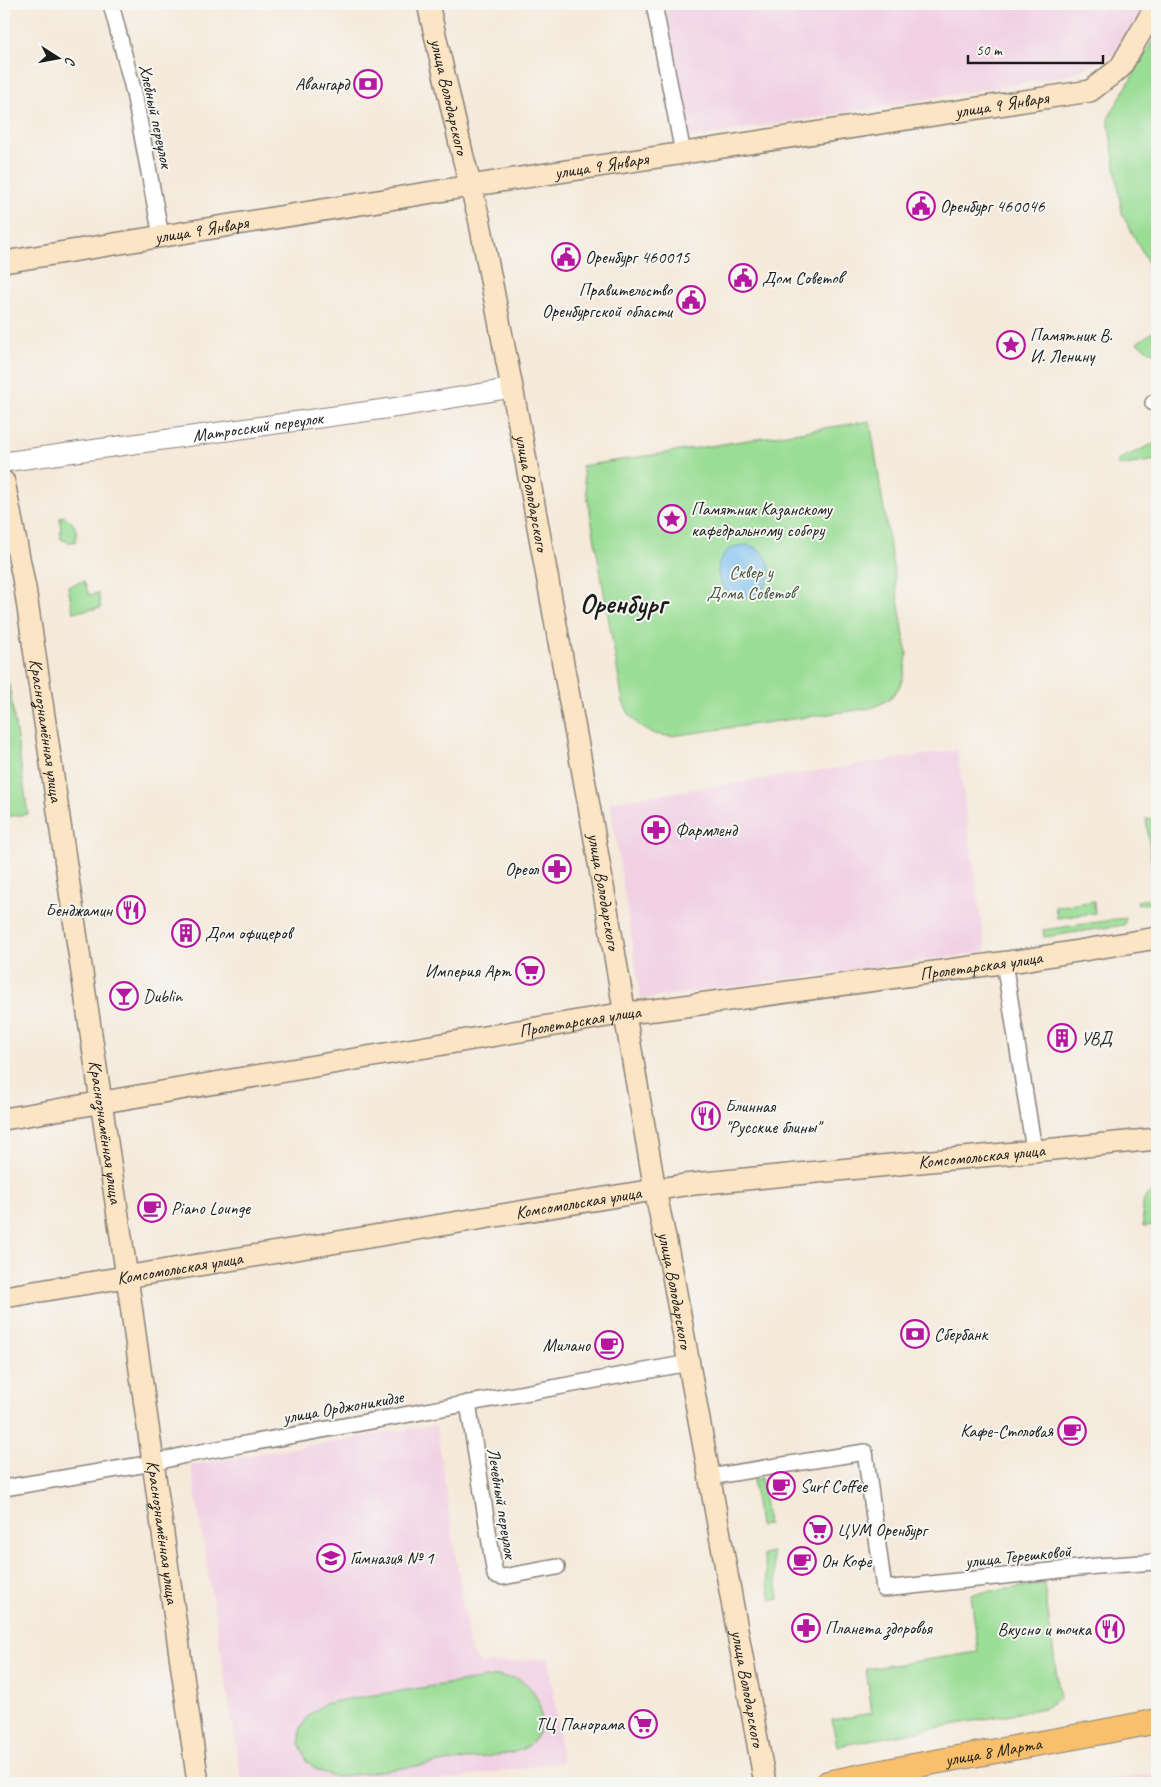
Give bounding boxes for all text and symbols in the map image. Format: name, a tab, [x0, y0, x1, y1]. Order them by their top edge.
north arrow	[32, 32, 82, 82]
scale bar	[968, 32, 1104, 64]
street label: улица Володарского	[425, 35, 473, 158]
text: 50 m	[976, 41, 1003, 60]
text: С	[61, 55, 79, 67]
street label: Хлебный переулок	[134, 62, 178, 172]
bank icon: Авангард	[353, 69, 383, 99]
place label: Авангард	[295, 73, 351, 95]
street label: улица 9 Января	[952, 86, 1051, 123]
street label: улица 9 Января	[552, 147, 651, 184]
public building icon: Оренбург 460046	[906, 191, 936, 221]
place label: Оренбург 460046	[940, 195, 1046, 217]
street label: улица 9 Января	[152, 211, 251, 248]
public building icon: Оренбург 460015	[551, 242, 581, 272]
place label: Оренбург 460015	[585, 246, 691, 268]
public building icon: Дом Советов	[728, 263, 758, 293]
place label: Дом Советов	[762, 267, 848, 289]
place label: Правительство Оренбургской области	[542, 279, 674, 322]
public building icon: Правительство Оренбургской области	[676, 285, 706, 315]
place label: Памятник В. И. Ленину	[1030, 324, 1113, 367]
place icon: Памятник В. И. Ленину	[996, 330, 1026, 360]
street label: Матросский переулок	[191, 406, 326, 447]
street label: улица Володарского	[510, 432, 554, 555]
place label: Памятник Казанскому кафедральному собору	[691, 498, 834, 541]
place icon: Памятник Казанскому кафедральному собору	[657, 504, 687, 534]
park label: Сквер у Дома Советов	[707, 561, 800, 604]
district label: Оренбург	[580, 586, 670, 622]
street label: Краснознамённая улица	[25, 657, 68, 805]
pharmacy icon: Фармленд	[641, 815, 671, 845]
place label: Фармленд	[675, 819, 739, 841]
street label: улица Володарского	[583, 830, 625, 953]
pharmacy icon: Ореол	[542, 854, 572, 884]
place label: Ореол	[505, 858, 540, 880]
restaurant icon: Бенджамин	[116, 895, 146, 925]
place label: Бенджамин	[46, 899, 114, 921]
building icon: Дом офицеров	[171, 918, 201, 948]
place label: Дом офицеров	[205, 922, 294, 944]
street label: Пролетарская улица	[918, 946, 1045, 985]
supermarket icon: Империя Арт	[515, 956, 545, 986]
place label: Империя Арт	[425, 960, 512, 982]
bar icon: Dublin	[109, 981, 139, 1011]
place label: Dublin	[143, 985, 183, 1007]
street label: Пролетарская улица	[517, 1000, 643, 1042]
building icon: УВД	[1047, 1023, 1077, 1053]
place label: УВД	[1081, 1027, 1113, 1049]
street label: Краснознамённая улица	[84, 1059, 127, 1207]
place label: Блинная "Русские блины"	[725, 1095, 824, 1138]
restaurant icon: Блинная "Русские блины"	[691, 1101, 721, 1131]
street label: Комсомольская улица	[917, 1139, 1047, 1173]
street label: Комсомольская улица	[514, 1181, 644, 1224]
cafe icon: Piano Lounge	[137, 1193, 167, 1223]
place label: Piano Lounge	[171, 1197, 251, 1219]
street label: улица Володарского	[653, 1229, 697, 1352]
street label: Комсомольская улица	[115, 1247, 246, 1289]
bank icon: Сбербанк	[900, 1319, 930, 1349]
place label: Сбербанк	[934, 1323, 989, 1345]
cafe icon: Милано	[594, 1330, 624, 1360]
place label: Милано	[543, 1334, 592, 1356]
street label: улица Орджоникидзе	[280, 1385, 406, 1429]
cafe icon: Кафе-Столовая	[1057, 1416, 1087, 1446]
place label: Кафе-Столовая	[960, 1420, 1054, 1442]
street label: Лечебный переулок	[482, 1446, 522, 1562]
street label: Краснознамённая улица	[142, 1459, 184, 1607]
cafe icon: Surf Coffee	[766, 1471, 796, 1501]
place label: Surf Coffee	[800, 1475, 868, 1497]
supermarket icon: ЦУМ Оренбург	[803, 1515, 833, 1545]
place label: ЦУМ Оренбург	[837, 1519, 929, 1541]
street label: улица Терешковой	[963, 1539, 1074, 1573]
school or university icon: Гимназия № 1	[316, 1543, 346, 1573]
cafe icon: Он Кофе	[787, 1546, 817, 1576]
place label: Гимназия № 1	[350, 1547, 435, 1569]
place label: Он Кофе	[821, 1550, 872, 1572]
pharmacy icon: Планета здоровья	[791, 1613, 821, 1643]
restaurant icon: Вкусно и точка	[1095, 1614, 1125, 1644]
place label: Планета здоровья	[825, 1617, 933, 1640]
place label: Вкусно и точка	[998, 1618, 1093, 1640]
street label: улица Володарского	[726, 1627, 770, 1750]
supermarket icon: ТЦ Панорама	[628, 1709, 658, 1739]
place label: ТЦ Панорама	[536, 1713, 625, 1735]
street label: улица 8 Марта	[942, 1732, 1045, 1771]

